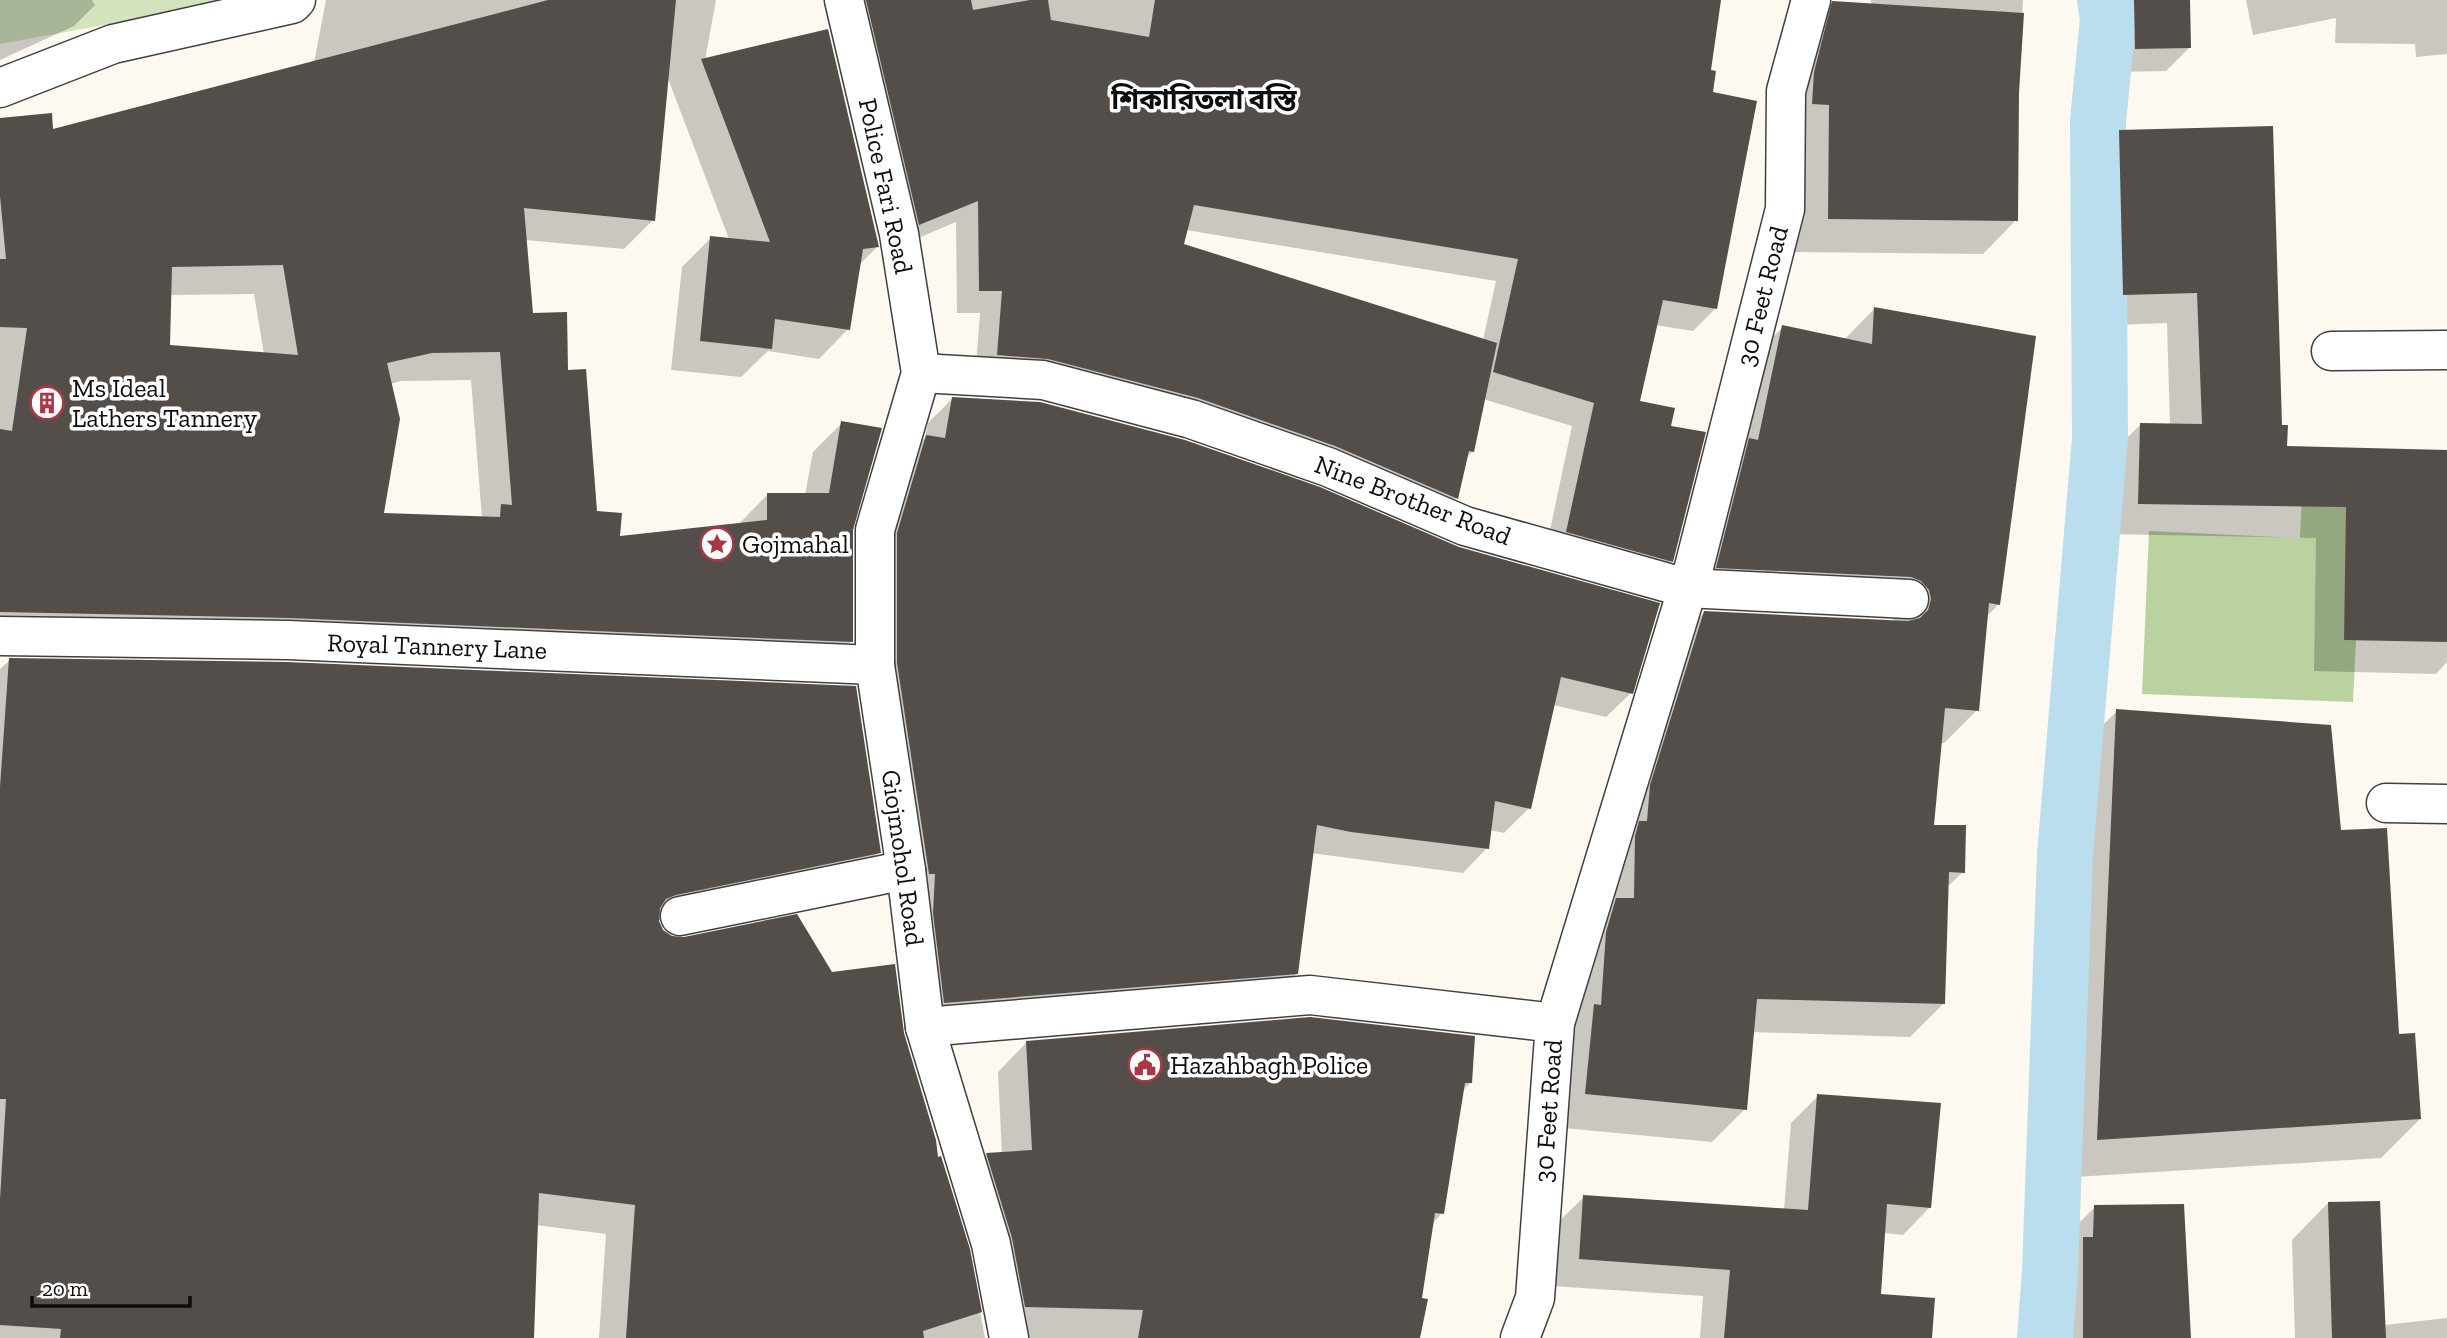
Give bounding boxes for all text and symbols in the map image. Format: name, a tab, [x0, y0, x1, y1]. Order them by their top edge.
district label: শিকারিতলা বস্তি	[1110, 83, 1297, 116]
street label: Police Fari Road	[852, 95, 920, 277]
street label: 30 Feet Road	[1729, 223, 1795, 369]
place label: Ms Ideal Lathers Tannery	[72, 372, 258, 434]
building icon: Ms Ideal Lathers Tannery	[28, 384, 66, 422]
street label: Nine Brother Road	[1310, 448, 1516, 552]
place icon: Gojmahal	[698, 525, 736, 563]
place label: Gojmahal	[742, 528, 849, 560]
street label: Royal Tannery Lane	[326, 626, 548, 666]
street label: Giojmohol Road	[875, 768, 931, 948]
street label: 30 Feet Road	[1527, 1038, 1569, 1184]
public building icon: Hazahbagh Police	[1126, 1046, 1164, 1084]
place label: Hazahbagh Police	[1170, 1049, 1368, 1081]
scale bar	[32, 1264, 189, 1308]
text: 20 m	[42, 1276, 88, 1301]

